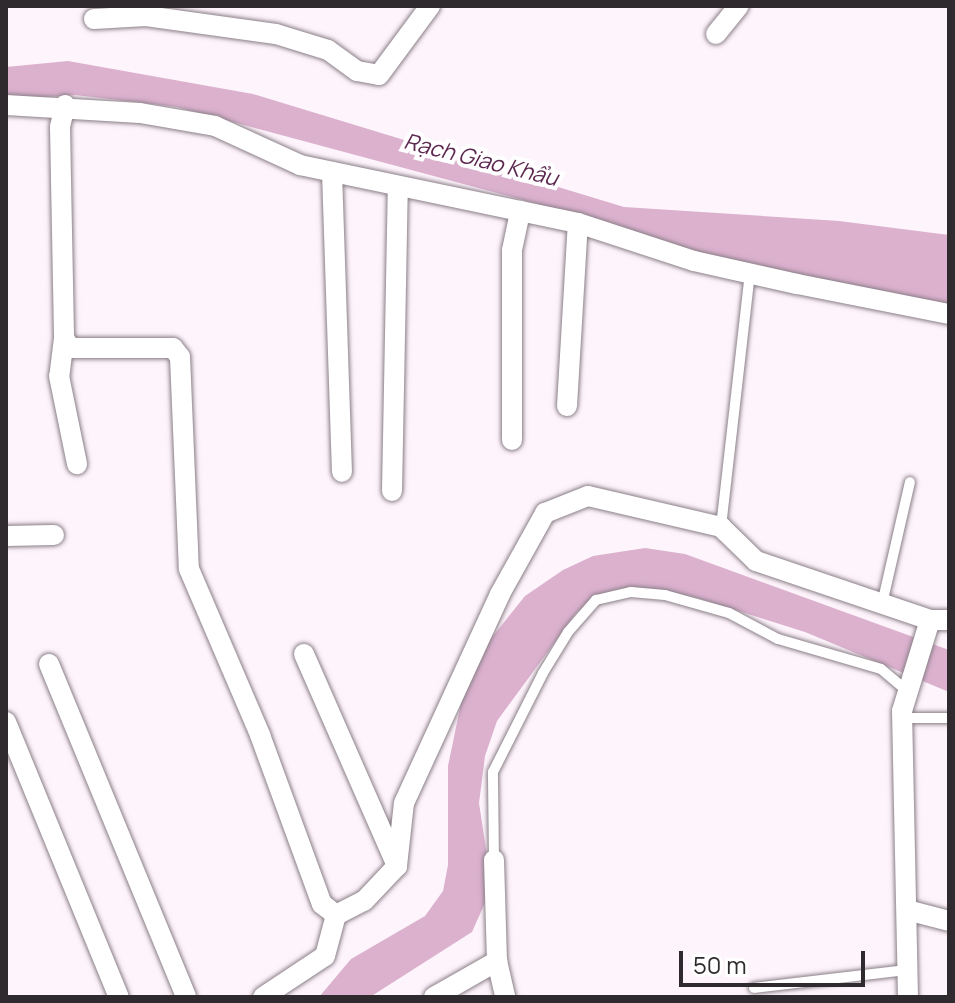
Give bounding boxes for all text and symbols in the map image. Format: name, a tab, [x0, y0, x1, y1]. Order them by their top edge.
water label: Rạch Giao Khẩu	[401, 128, 561, 192]
scale bar	[683, 935, 869, 985]
text: 50 m	[693, 948, 747, 981]

